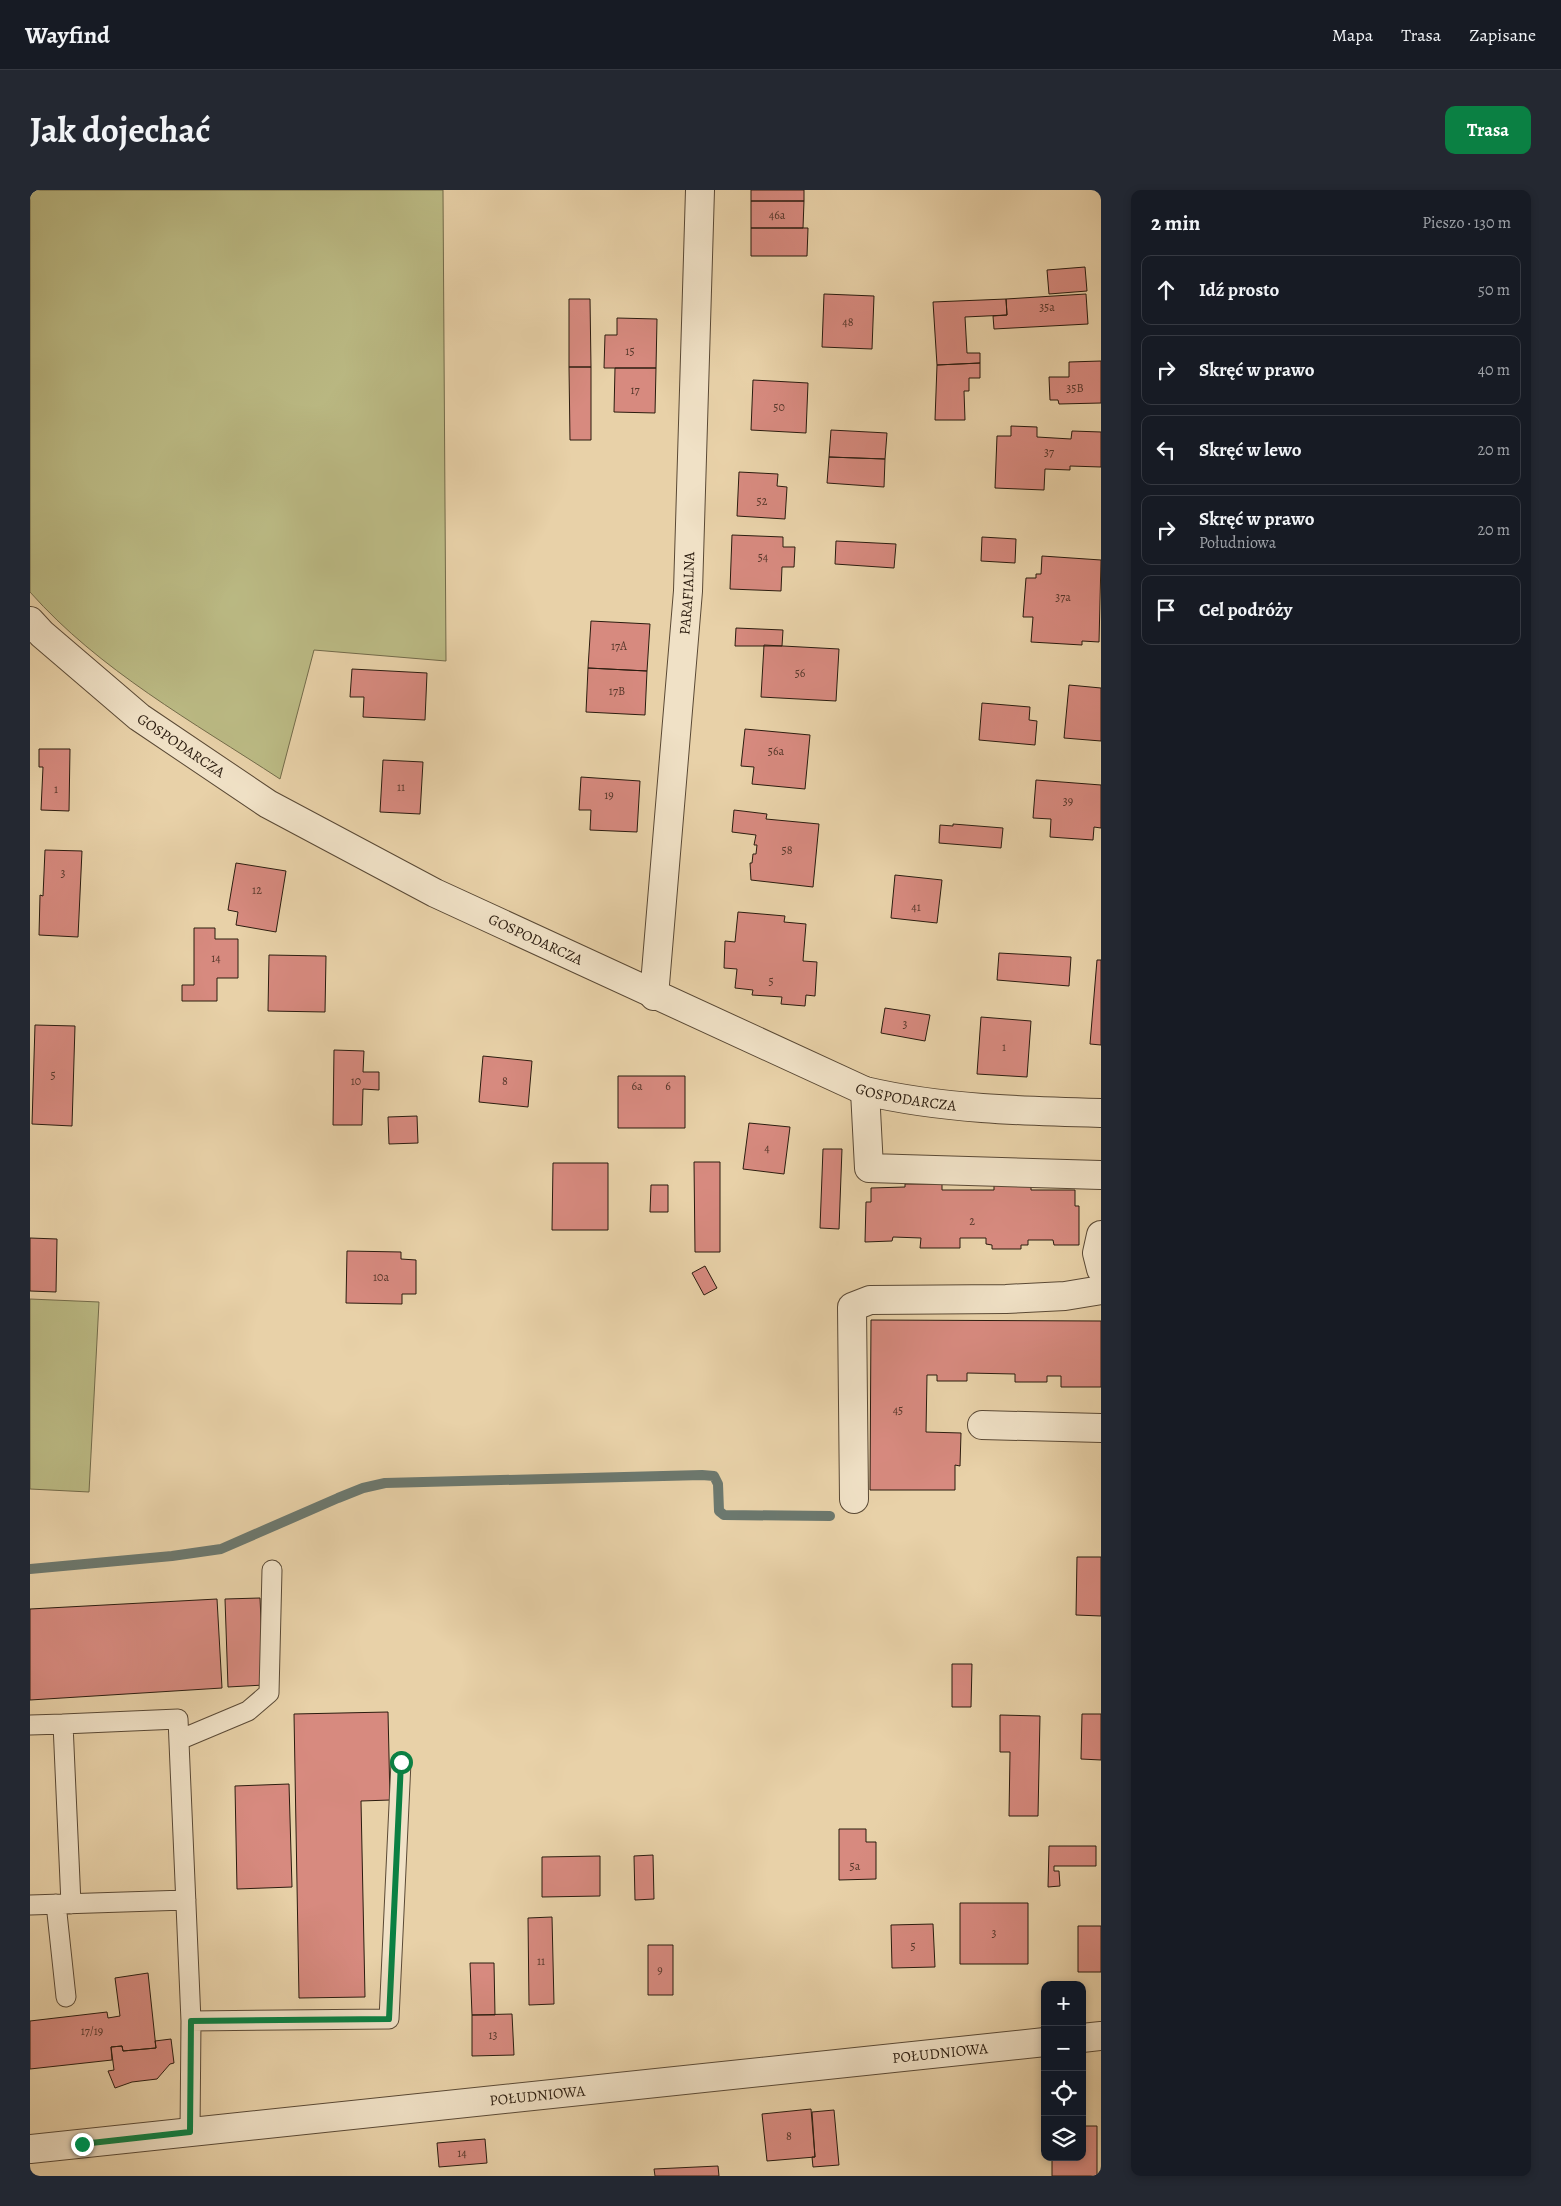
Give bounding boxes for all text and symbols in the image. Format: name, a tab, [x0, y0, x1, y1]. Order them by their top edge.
text: Wayfind	[25, 19, 110, 51]
text: Mapa	[1332, 23, 1373, 47]
text: Trasa	[1401, 23, 1441, 47]
text: Zapisane	[1469, 23, 1536, 47]
text: Jak dojechać	[30, 106, 210, 154]
button: Trasa	[1445, 106, 1531, 154]
house number: 46a	[769, 207, 786, 223]
text: 2 min	[1151, 209, 1200, 237]
text: Pieszo · 130 m	[1422, 212, 1511, 234]
icon: ahead	[1152, 276, 1180, 304]
text: Idź prosto	[1199, 277, 1279, 303]
text: 50 m	[1478, 279, 1510, 301]
house number: 35a	[1039, 299, 1055, 315]
house number: 48	[842, 314, 854, 330]
house number: 15	[625, 343, 635, 359]
icon: right	[1152, 356, 1180, 384]
text: Skręć w prawo	[1199, 357, 1314, 383]
text: 40 m	[1478, 359, 1510, 381]
house number: 35B	[1066, 380, 1084, 396]
house number: 17	[630, 382, 641, 398]
house number: 50	[773, 399, 785, 415]
icon: left	[1152, 436, 1180, 464]
text: Skręć w lewo	[1199, 437, 1302, 463]
text: 20 m	[1477, 439, 1510, 461]
house number: 37	[1044, 444, 1055, 460]
house number: 52	[757, 493, 768, 509]
text: Skręć w prawo	[1199, 506, 1314, 532]
icon: right	[1152, 516, 1180, 544]
text: 20 m	[1477, 519, 1510, 541]
text: Południowa	[1199, 532, 1276, 554]
house number: 54	[758, 549, 769, 565]
street label: PARAFIALNA	[674, 551, 699, 636]
house number: 37a	[1055, 589, 1071, 605]
icon: arrive	[1152, 596, 1180, 624]
text: Cel podróży	[1199, 597, 1292, 623]
house number: 17A	[611, 638, 628, 654]
house number: 56	[795, 665, 806, 681]
house number: 17B	[609, 683, 625, 699]
street label: GOSPODARCZA	[133, 709, 229, 782]
house number: 56a	[768, 743, 785, 759]
house number: 11	[397, 779, 405, 795]
house number: 1	[54, 781, 58, 797]
house number: 19	[604, 787, 614, 803]
house number: 39	[1063, 793, 1073, 809]
house number: 58	[782, 842, 793, 858]
house number: 3	[61, 865, 66, 881]
house number: 12	[252, 882, 262, 898]
house number: 41	[911, 899, 921, 915]
street label: GOSPODARCZA	[485, 909, 586, 970]
house number: 14	[211, 950, 221, 966]
house number: 5	[768, 973, 774, 989]
house number: 3	[903, 1016, 908, 1032]
house number: 1	[1002, 1039, 1006, 1055]
house number: 5	[50, 1067, 56, 1083]
house number: 10	[351, 1073, 361, 1089]
house number: 8	[502, 1073, 508, 1089]
house number: 6a	[631, 1078, 643, 1094]
house number: 6	[665, 1078, 671, 1094]
street label: GOSPODARCZA	[852, 1078, 957, 1116]
house number: 4	[764, 1140, 770, 1156]
house number: 2	[969, 1213, 975, 1229]
house number: 10a	[373, 1269, 389, 1285]
house number: 45	[893, 1402, 903, 1418]
route start	[390, 1751, 413, 1774]
house number: 5a	[850, 1858, 861, 1874]
house number: 3	[992, 1925, 997, 1941]
house number: 5	[910, 1938, 916, 1954]
house number: 11	[537, 1953, 545, 1969]
house number: 9	[657, 1962, 663, 1978]
map controls	[1041, 1981, 1086, 2161]
button: +	[1041, 1981, 1086, 2026]
house number: 17/19	[81, 2023, 103, 2039]
button: −	[1041, 2026, 1086, 2071]
house number: 13	[488, 2027, 498, 2043]
street label: POŁUDNIOWA	[891, 2038, 989, 2068]
button: locate	[1041, 2071, 1086, 2116]
street label: POŁUDNIOWA	[488, 2081, 586, 2111]
button: layers	[1041, 2116, 1086, 2161]
house number: 8	[786, 2128, 792, 2144]
route end	[71, 2133, 94, 2156]
house number: 14	[457, 2145, 467, 2161]

